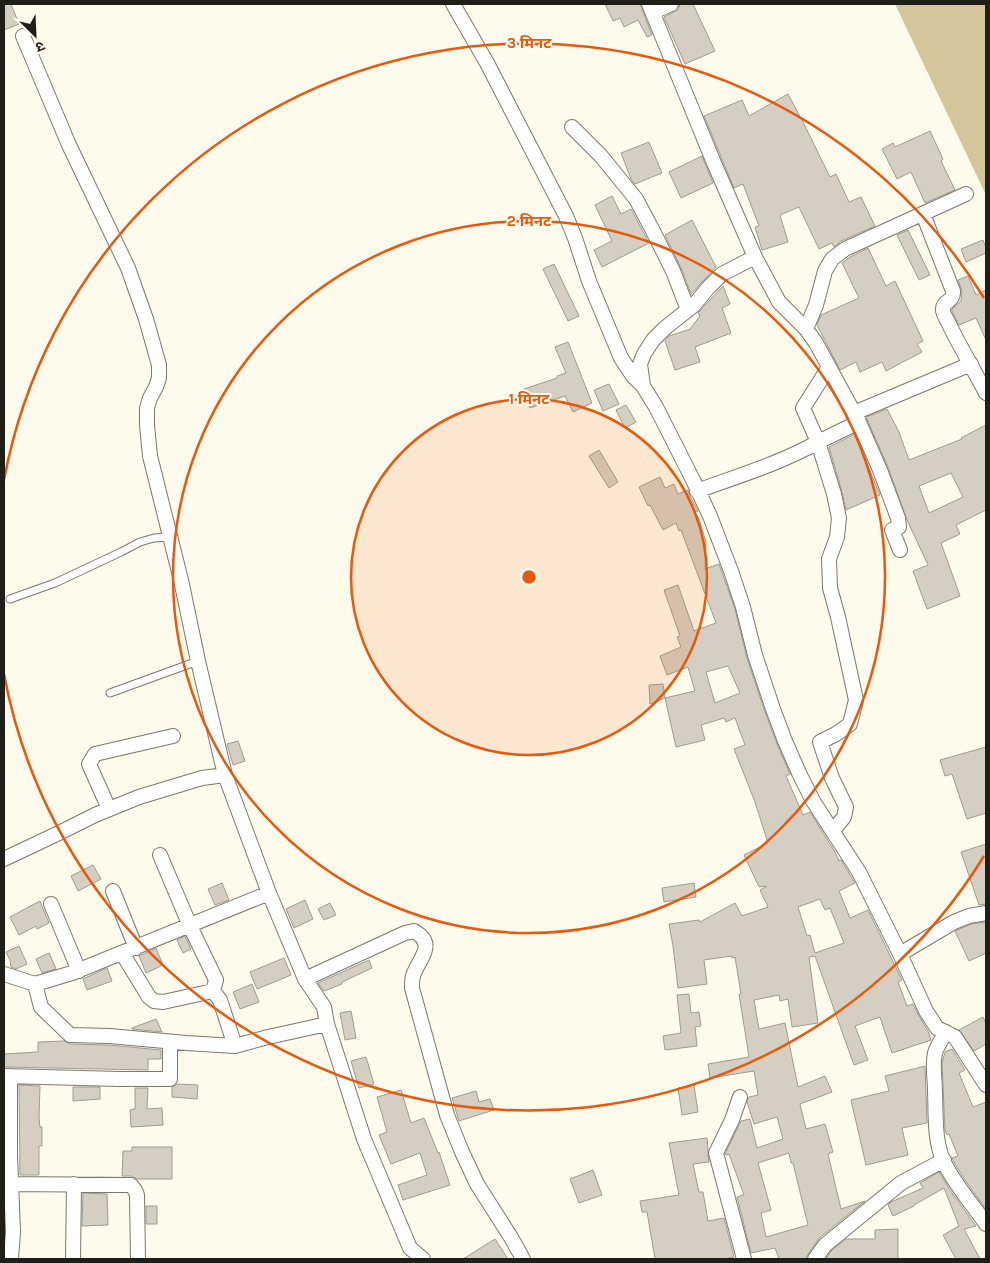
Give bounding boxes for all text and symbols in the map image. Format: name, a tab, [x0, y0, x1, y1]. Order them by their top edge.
north arrow	[10, 10, 60, 60]
text: 3 मिनट	[507, 34, 552, 52]
text: उ	[32, 37, 47, 56]
text: 2 मिनट	[507, 212, 552, 230]
text: 1 मिनट	[509, 390, 550, 408]
centre of rings	[520, 568, 538, 586]

